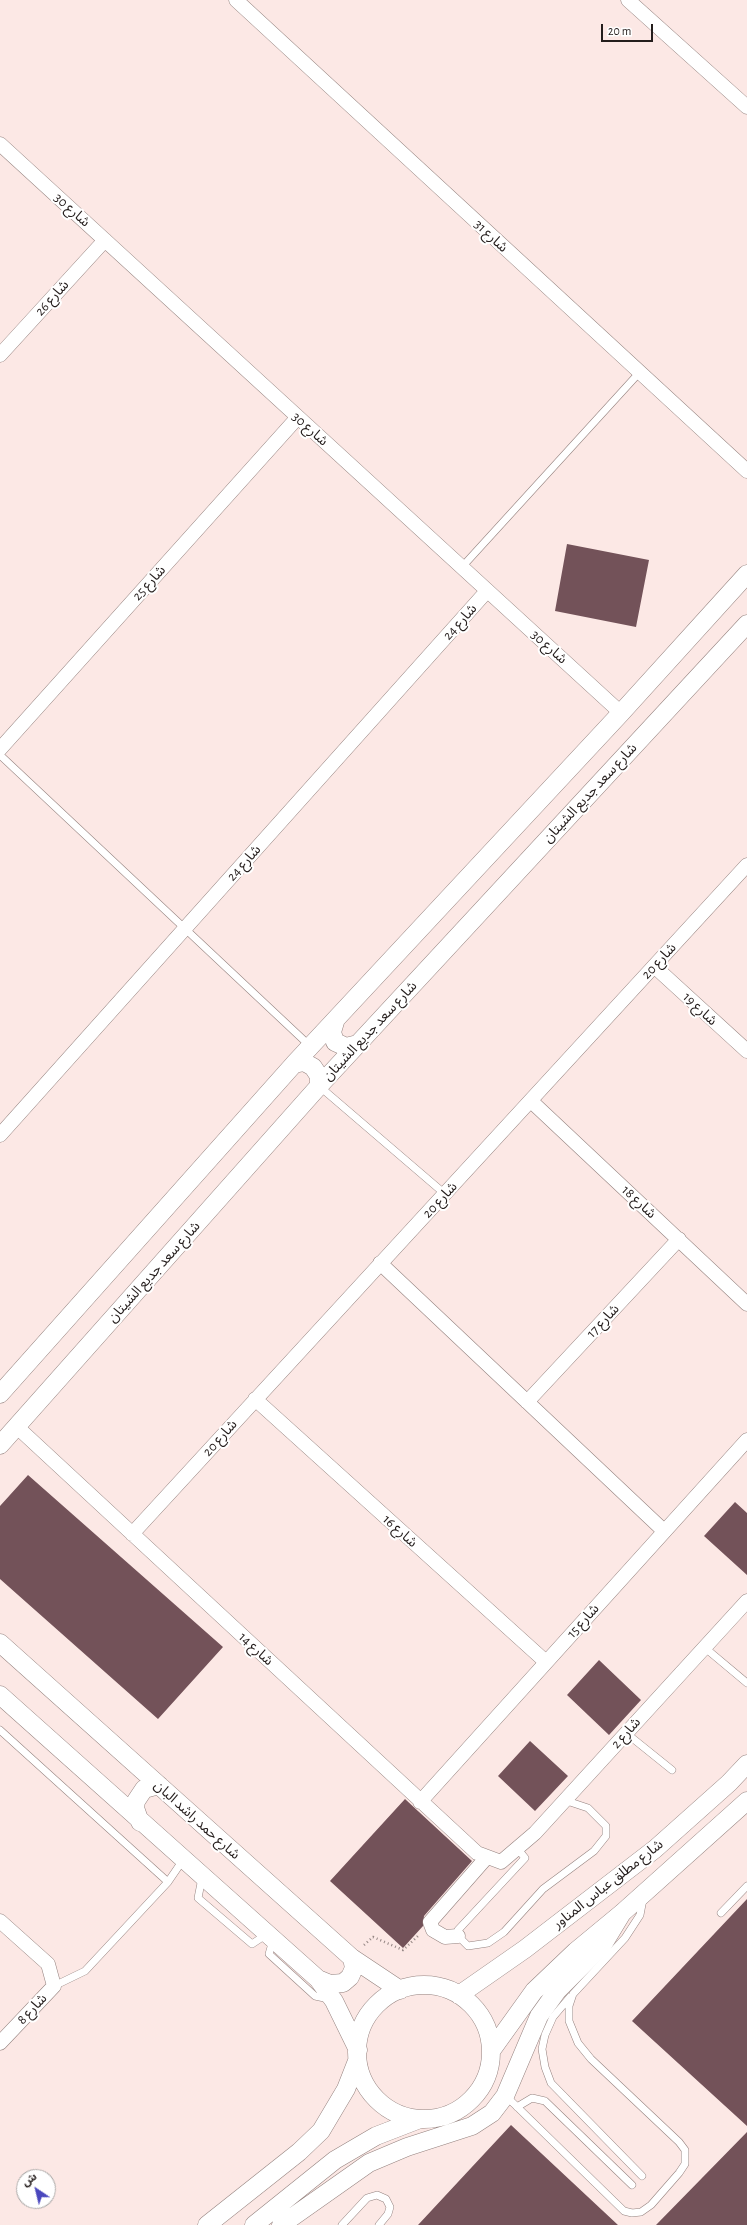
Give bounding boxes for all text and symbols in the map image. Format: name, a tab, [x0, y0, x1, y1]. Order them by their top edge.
scale bar	[603, 16, 655, 42]
text: 20 m	[608, 25, 631, 37]
street label: شارع 30	[50, 189, 94, 231]
street label: شارع 31	[471, 216, 511, 256]
street label: شارع 26	[32, 277, 72, 319]
street label: شارع 30	[288, 408, 332, 450]
street label: شارع 25	[129, 562, 169, 604]
street label: شارع 24	[439, 601, 481, 643]
street label: شارع 30	[527, 626, 571, 668]
street label: شارع سعد جديع الشيتان	[539, 740, 641, 846]
street label: شارع 24	[223, 842, 265, 884]
street label: شارع 20	[638, 939, 680, 983]
street label: شارع سعد جديع الشيتان	[319, 978, 421, 1084]
street label: شارع 19	[679, 989, 721, 1029]
street label: شارع 20	[419, 1178, 461, 1222]
street label: شارع 18	[618, 1182, 660, 1222]
street label: شارع سعد جديع الشيتان	[104, 1218, 204, 1326]
street label: شارع 17	[583, 1301, 623, 1341]
street label: شارع 20	[199, 1416, 241, 1460]
street label: شارع 16	[379, 1511, 421, 1551]
street label: شارع 15	[563, 1600, 603, 1642]
street label: شارع 14	[235, 1629, 277, 1669]
street label: شارع 2	[608, 1714, 644, 1752]
street label: شارع حمد راشد البان	[151, 1777, 243, 1863]
street label: شارع مطلق عباس المناور	[550, 1836, 666, 1932]
street label: شارع 8	[14, 1990, 50, 2028]
north arrow	[16, 2169, 56, 2209]
text: ش	[20, 2171, 39, 2188]

